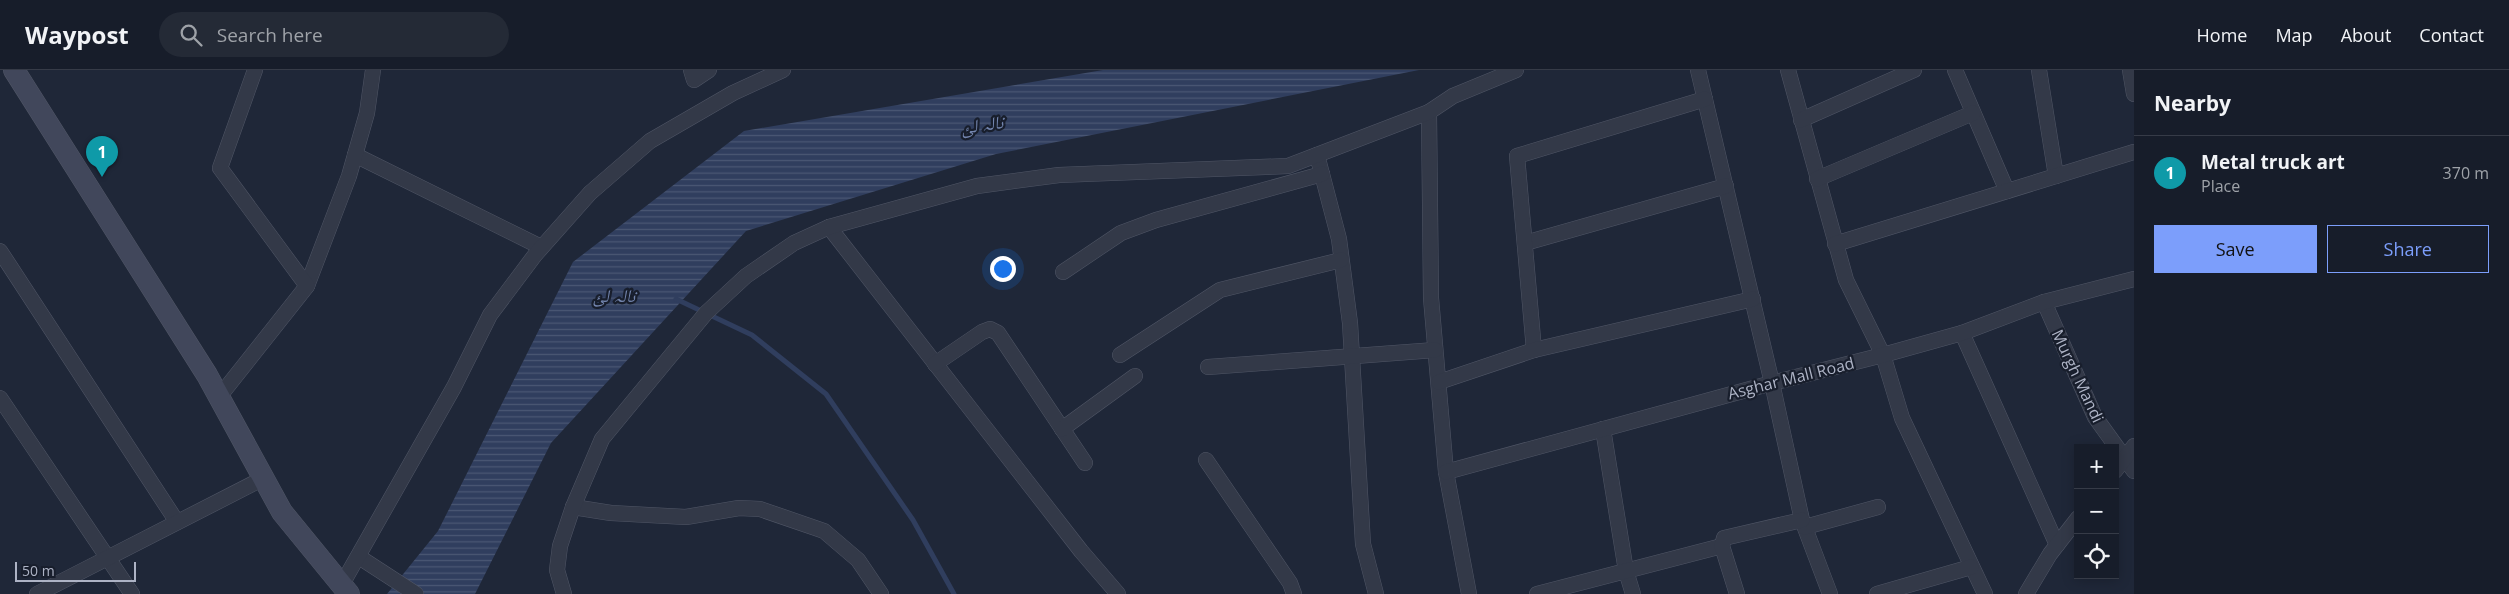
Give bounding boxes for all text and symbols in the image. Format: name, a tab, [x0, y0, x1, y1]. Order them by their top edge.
search box	[159, 12, 509, 57]
text: Waypost	[25, 18, 129, 51]
icon: search	[177, 21, 205, 49]
text: Search here	[217, 22, 323, 48]
text: Home	[2197, 23, 2247, 47]
text: Map	[2275, 23, 2313, 47]
text: About	[2341, 23, 2391, 47]
text: Contact	[2419, 23, 2484, 47]
text: Nearby	[2154, 89, 2231, 117]
water label: نالہ لئ	[959, 109, 1008, 139]
pin: 1	[86, 136, 118, 177]
text: Metal truck art	[2201, 149, 2345, 175]
text: 1	[2165, 162, 2175, 184]
text: 370 m	[2443, 162, 2489, 184]
text: Place	[2201, 175, 2240, 197]
button: Save	[2154, 225, 2317, 273]
button: Share	[2327, 225, 2489, 273]
your location	[990, 256, 1016, 282]
water label: نالہ لئ	[593, 283, 638, 307]
street label: Murgh Mandi	[2047, 326, 2109, 426]
street label: Asghar Mall Road	[1725, 352, 1857, 404]
map controls	[2074, 444, 2119, 579]
button: +	[2074, 444, 2119, 489]
button: −	[2074, 489, 2119, 534]
button: locate	[2074, 534, 2119, 579]
scale bar	[15, 559, 136, 582]
text: 50 m	[22, 561, 55, 580]

